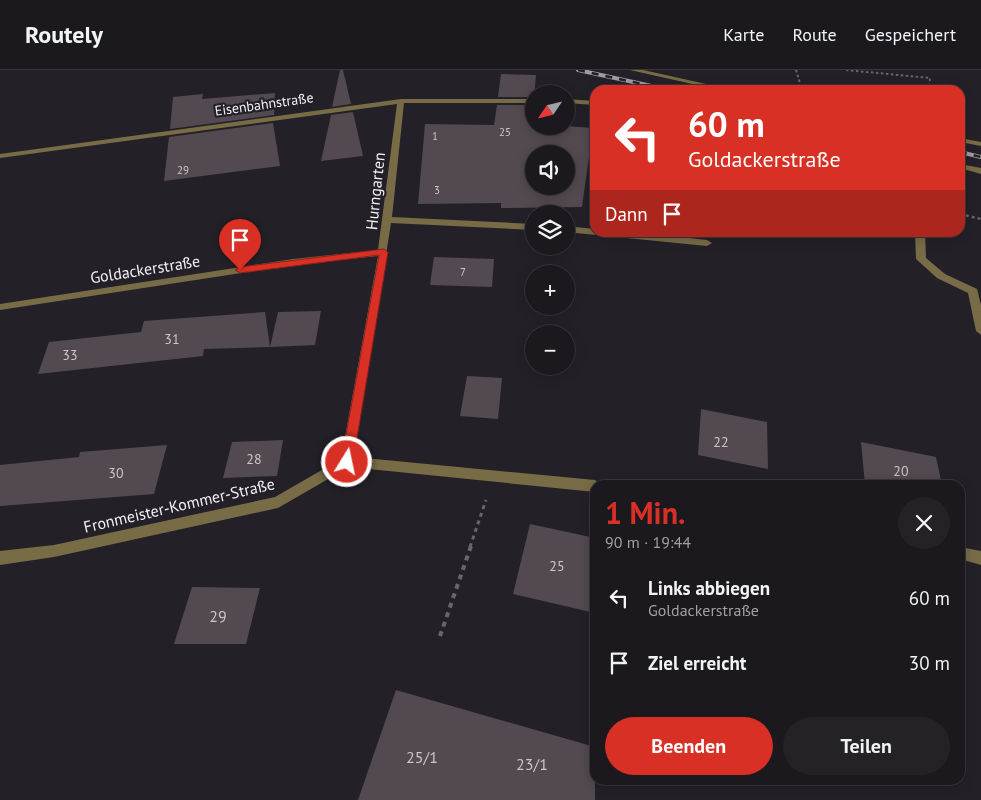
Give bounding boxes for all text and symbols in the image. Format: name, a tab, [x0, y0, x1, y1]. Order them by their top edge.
text: Routely	[25, 19, 103, 50]
text: Karte	[723, 23, 764, 46]
text: Route	[792, 23, 837, 46]
text: Gespeichert	[865, 23, 956, 46]
north arrow	[525, 85, 575, 135]
map controls	[525, 85, 575, 375]
street label: Eisenbahnstraße	[213, 88, 315, 120]
text: 60 m	[688, 101, 765, 147]
icon: left	[605, 105, 670, 170]
house number: 25	[499, 125, 511, 139]
house number: 1	[432, 129, 438, 143]
button: sound	[525, 145, 575, 195]
text: Goldackerstraße	[688, 145, 841, 173]
street label: Hurngarten	[361, 151, 389, 231]
house number: 29	[177, 163, 189, 177]
house number: 3	[434, 183, 440, 197]
icon: arrive	[658, 200, 686, 228]
text: Dann	[605, 202, 648, 226]
button: layers	[525, 205, 575, 255]
pin	[219, 219, 261, 270]
icon: arrive	[226, 226, 254, 254]
street label: Goldackerstraße	[89, 250, 201, 288]
house number: 7	[460, 265, 466, 279]
button: +	[525, 265, 575, 315]
button: −	[525, 325, 575, 375]
house number: 31	[164, 330, 180, 348]
house number: 33	[62, 346, 78, 364]
house number: 22	[713, 433, 729, 451]
position arrow	[320, 435, 372, 487]
house number: 28	[246, 450, 262, 468]
house number: 20	[893, 462, 909, 480]
house number: 30	[108, 464, 124, 482]
street label: Fronmeister-Kommer-Straße	[81, 473, 277, 537]
text: 1 Min.	[605, 493, 685, 532]
button: close	[898, 497, 950, 549]
text: 90 m · 19:44	[605, 532, 691, 552]
house number: 25	[549, 557, 565, 575]
text: Links abbiegen	[648, 576, 770, 600]
icon: left	[605, 584, 633, 612]
text: 60 m	[909, 586, 950, 610]
text: Goldackerstraße	[648, 600, 759, 620]
house number: 29	[209, 606, 227, 626]
icon: arrive	[605, 649, 633, 677]
text: Ziel erreicht	[648, 651, 746, 675]
text: 30 m	[909, 651, 950, 675]
button: Beenden	[605, 717, 773, 775]
button: Teilen	[783, 717, 950, 775]
house number: 25/1	[406, 747, 438, 767]
house number: 23/1	[516, 754, 548, 774]

